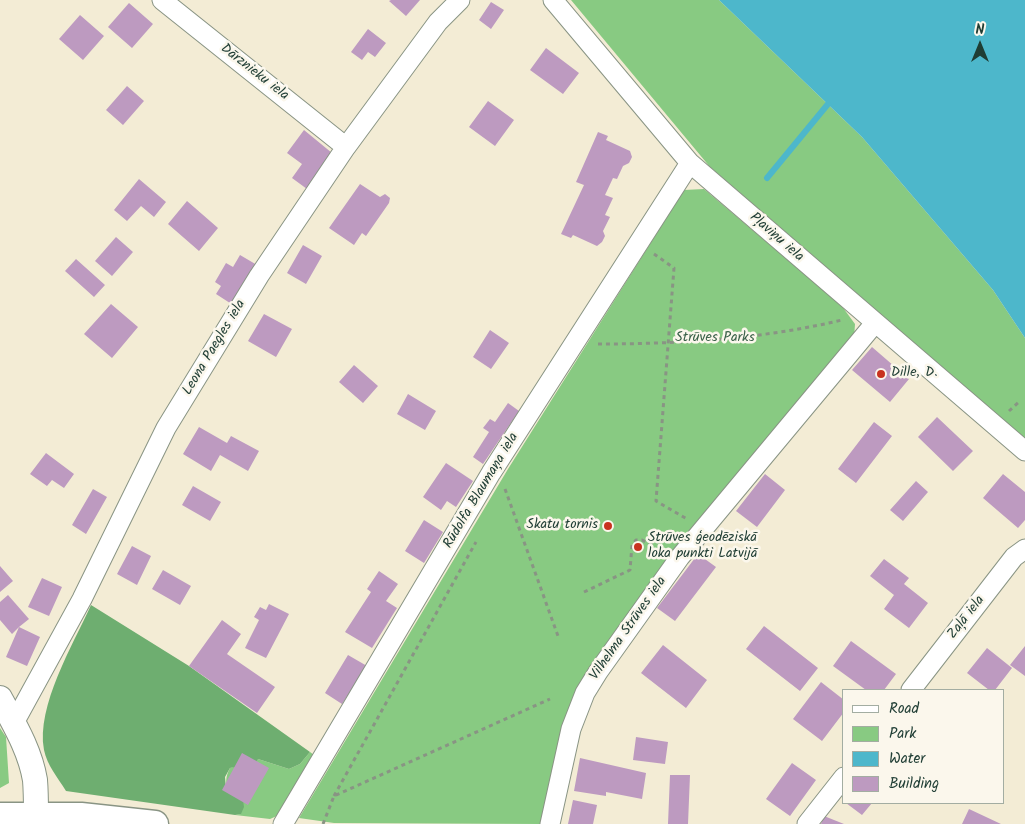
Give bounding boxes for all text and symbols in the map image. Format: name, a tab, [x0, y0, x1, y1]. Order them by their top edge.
text: N	[976, 19, 984, 41]
north arrow	[955, 20, 1005, 70]
street label: Dārznieku iela	[216, 41, 292, 105]
street label: Pļaviņu iela	[746, 210, 806, 266]
street label: Leona Paegles iela	[180, 297, 250, 399]
park label: Strūves Parks	[675, 331, 755, 347]
place label: Dille, D.	[891, 366, 938, 382]
marker: Dille, D.	[875, 368, 887, 380]
street label: Rūdolfa Blaumaņa iela	[441, 430, 523, 552]
place label: Skatu tornis	[527, 518, 598, 534]
marker: Skatu tornis	[602, 520, 614, 532]
place label: Strūves ģeodēziskā loka punkti Latvijā	[648, 531, 757, 564]
marker: Strūves ģeodēziskā loka punkti Latvijā	[632, 541, 644, 553]
street label: Vilhelma Strūves iela	[587, 574, 671, 684]
street label: Zaļā iela	[945, 593, 989, 643]
legend	[842, 689, 1005, 804]
text: Road	[889, 697, 919, 721]
text: Park	[889, 722, 916, 746]
text: Water	[889, 747, 925, 771]
text: Building	[889, 772, 939, 796]

